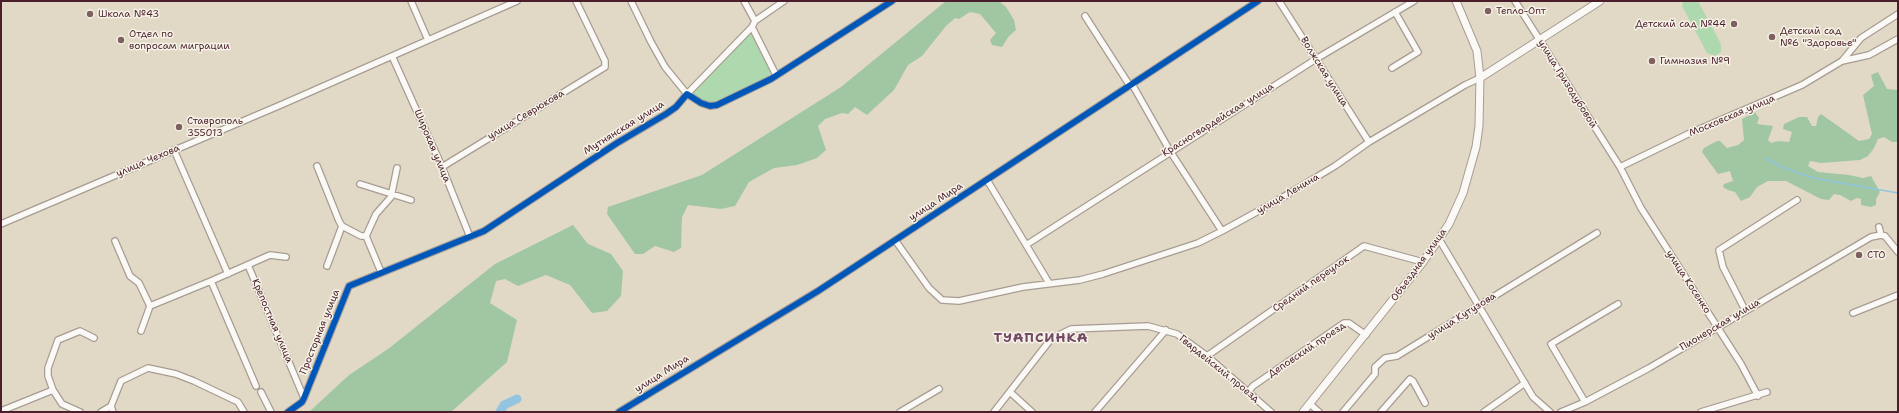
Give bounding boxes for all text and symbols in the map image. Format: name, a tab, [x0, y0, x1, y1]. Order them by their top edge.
place label: Тепло-Опт	[1496, 5, 1546, 17]
marker: Тепло-Опт	[1483, 6, 1493, 16]
place label: Школа №43	[98, 8, 159, 20]
marker: Школа №43	[85, 9, 95, 19]
place label: Детский сад №44	[1635, 18, 1726, 30]
marker: Детский сад №44	[1729, 19, 1739, 29]
place label: Детский сад №6 "Здоровье"	[1780, 25, 1857, 48]
place label: Отдел по вопросам миграции	[129, 28, 230, 52]
marker: Детский сад №6 "Здоровье"	[1767, 32, 1777, 42]
marker: Отдел по вопросам миграции	[116, 35, 126, 45]
street label: Волжская улица	[1298, 35, 1350, 109]
street label: улица Гризодубовой	[1535, 37, 1599, 131]
place label: Гимназия №9	[1660, 55, 1730, 67]
marker: Гимназия №9	[1647, 56, 1657, 66]
street label: Красногвардейская улица	[1160, 81, 1276, 159]
street label: улица Севрюкова	[486, 87, 566, 143]
street label: Московская улица	[1687, 92, 1777, 140]
street label: Мутнянская улица	[581, 98, 667, 158]
street label: Широкая улица	[411, 108, 453, 184]
place label: Ставрополь 355013	[187, 115, 243, 138]
marker: Ставрополь 355013	[174, 122, 184, 132]
street label: улица Чехова	[114, 142, 182, 180]
street label: улица Ленина	[1255, 171, 1321, 217]
street label: улица Мира	[907, 180, 965, 224]
street label: Объездная улица	[1389, 226, 1449, 304]
street label: улица Косенко	[1663, 248, 1713, 316]
place label: СТО	[1867, 249, 1886, 261]
marker: СТО	[1854, 250, 1864, 260]
street label: Средний переулок	[1271, 253, 1351, 315]
street label: Крепостная улица	[249, 277, 295, 365]
street label: Просторная улица	[297, 288, 343, 376]
street label: улица Кутузова	[1426, 290, 1498, 342]
street label: Пионерская улица	[1678, 296, 1762, 354]
street label: Деповский проезд	[1266, 320, 1348, 380]
district label: ТУАПСИНКА	[993, 330, 1089, 346]
street label: Гвардейский проезд	[1176, 333, 1262, 405]
street label: улица Мира	[633, 353, 691, 395]

